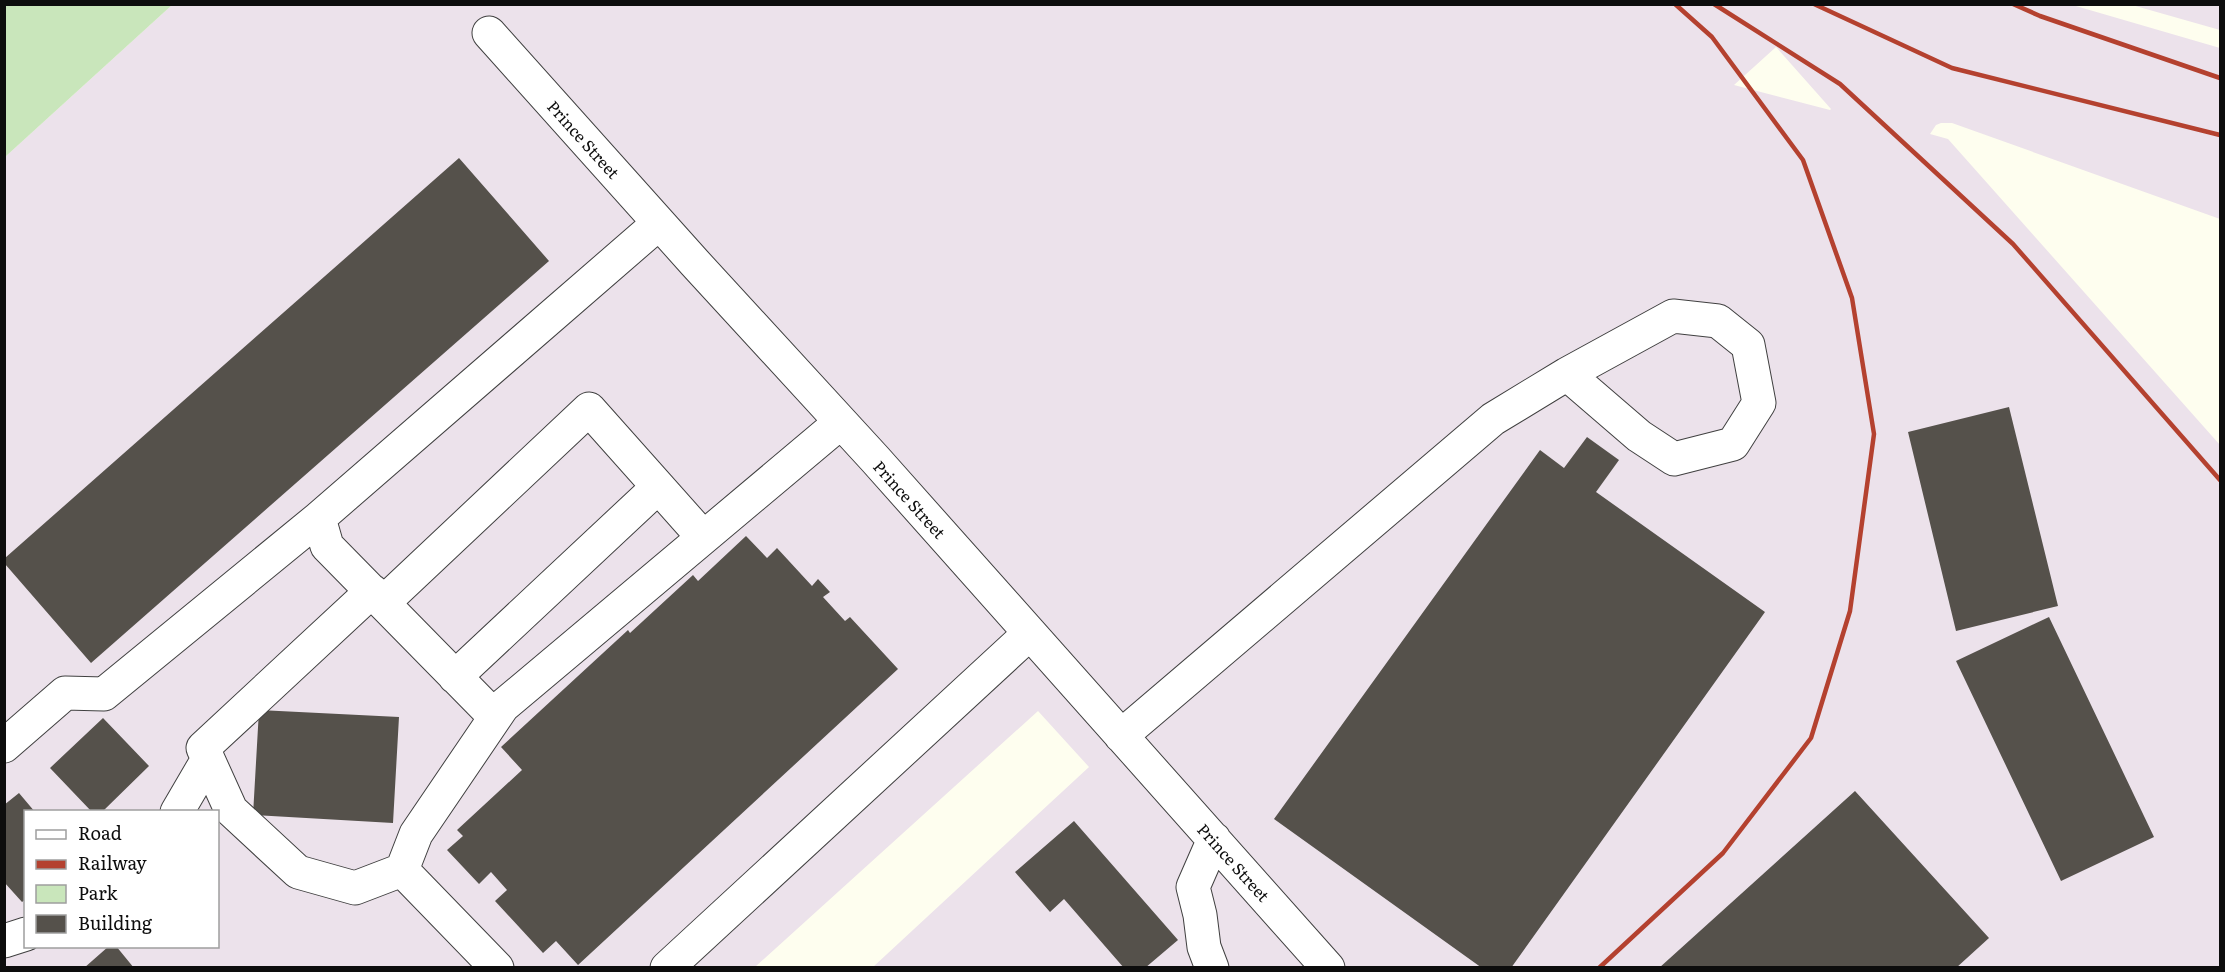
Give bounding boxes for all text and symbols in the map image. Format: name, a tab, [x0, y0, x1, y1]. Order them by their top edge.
street label: Prince Street	[542, 94, 626, 184]
street label: Prince Street	[868, 454, 952, 544]
legend	[24, 810, 219, 948]
street label: Prince Street	[1192, 817, 1276, 907]
text: Road	[78, 819, 122, 846]
text: Railway	[78, 849, 147, 876]
text: Park	[78, 879, 119, 906]
text: Building	[78, 909, 153, 936]

